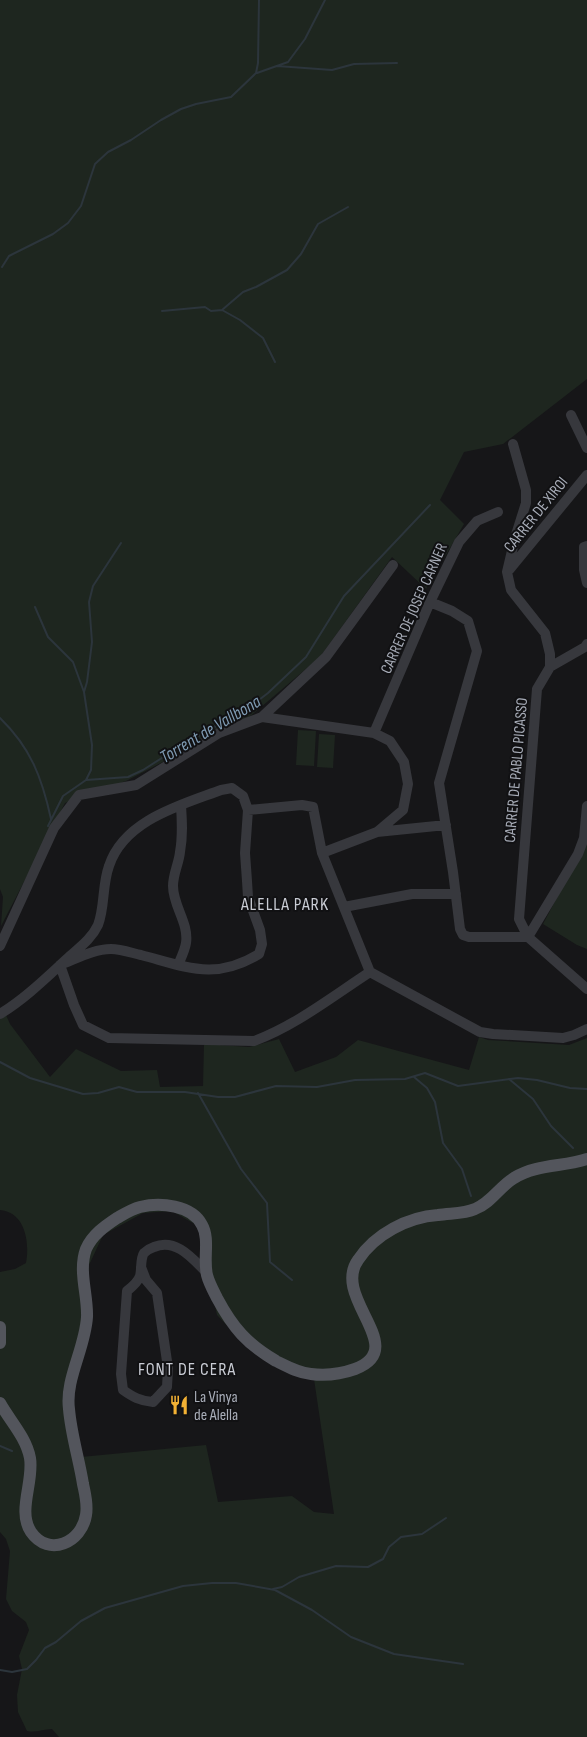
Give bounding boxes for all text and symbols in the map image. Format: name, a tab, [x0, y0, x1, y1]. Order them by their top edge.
street label: CARRER DE XIROI	[500, 473, 572, 556]
street label: CARRER DE JOSEP CARNER	[377, 540, 452, 677]
water label: Torrent de Vallbona	[156, 691, 265, 768]
street label: CARRER DE PABLO PICASSO	[501, 697, 532, 843]
district label: ALELLA PARK	[240, 894, 329, 915]
district label: FONT DE CERA	[138, 1359, 236, 1380]
place label: La Vinya de Alella	[194, 1388, 238, 1425]
restaurant icon: La Vinya de Alella	[168, 1394, 190, 1416]

